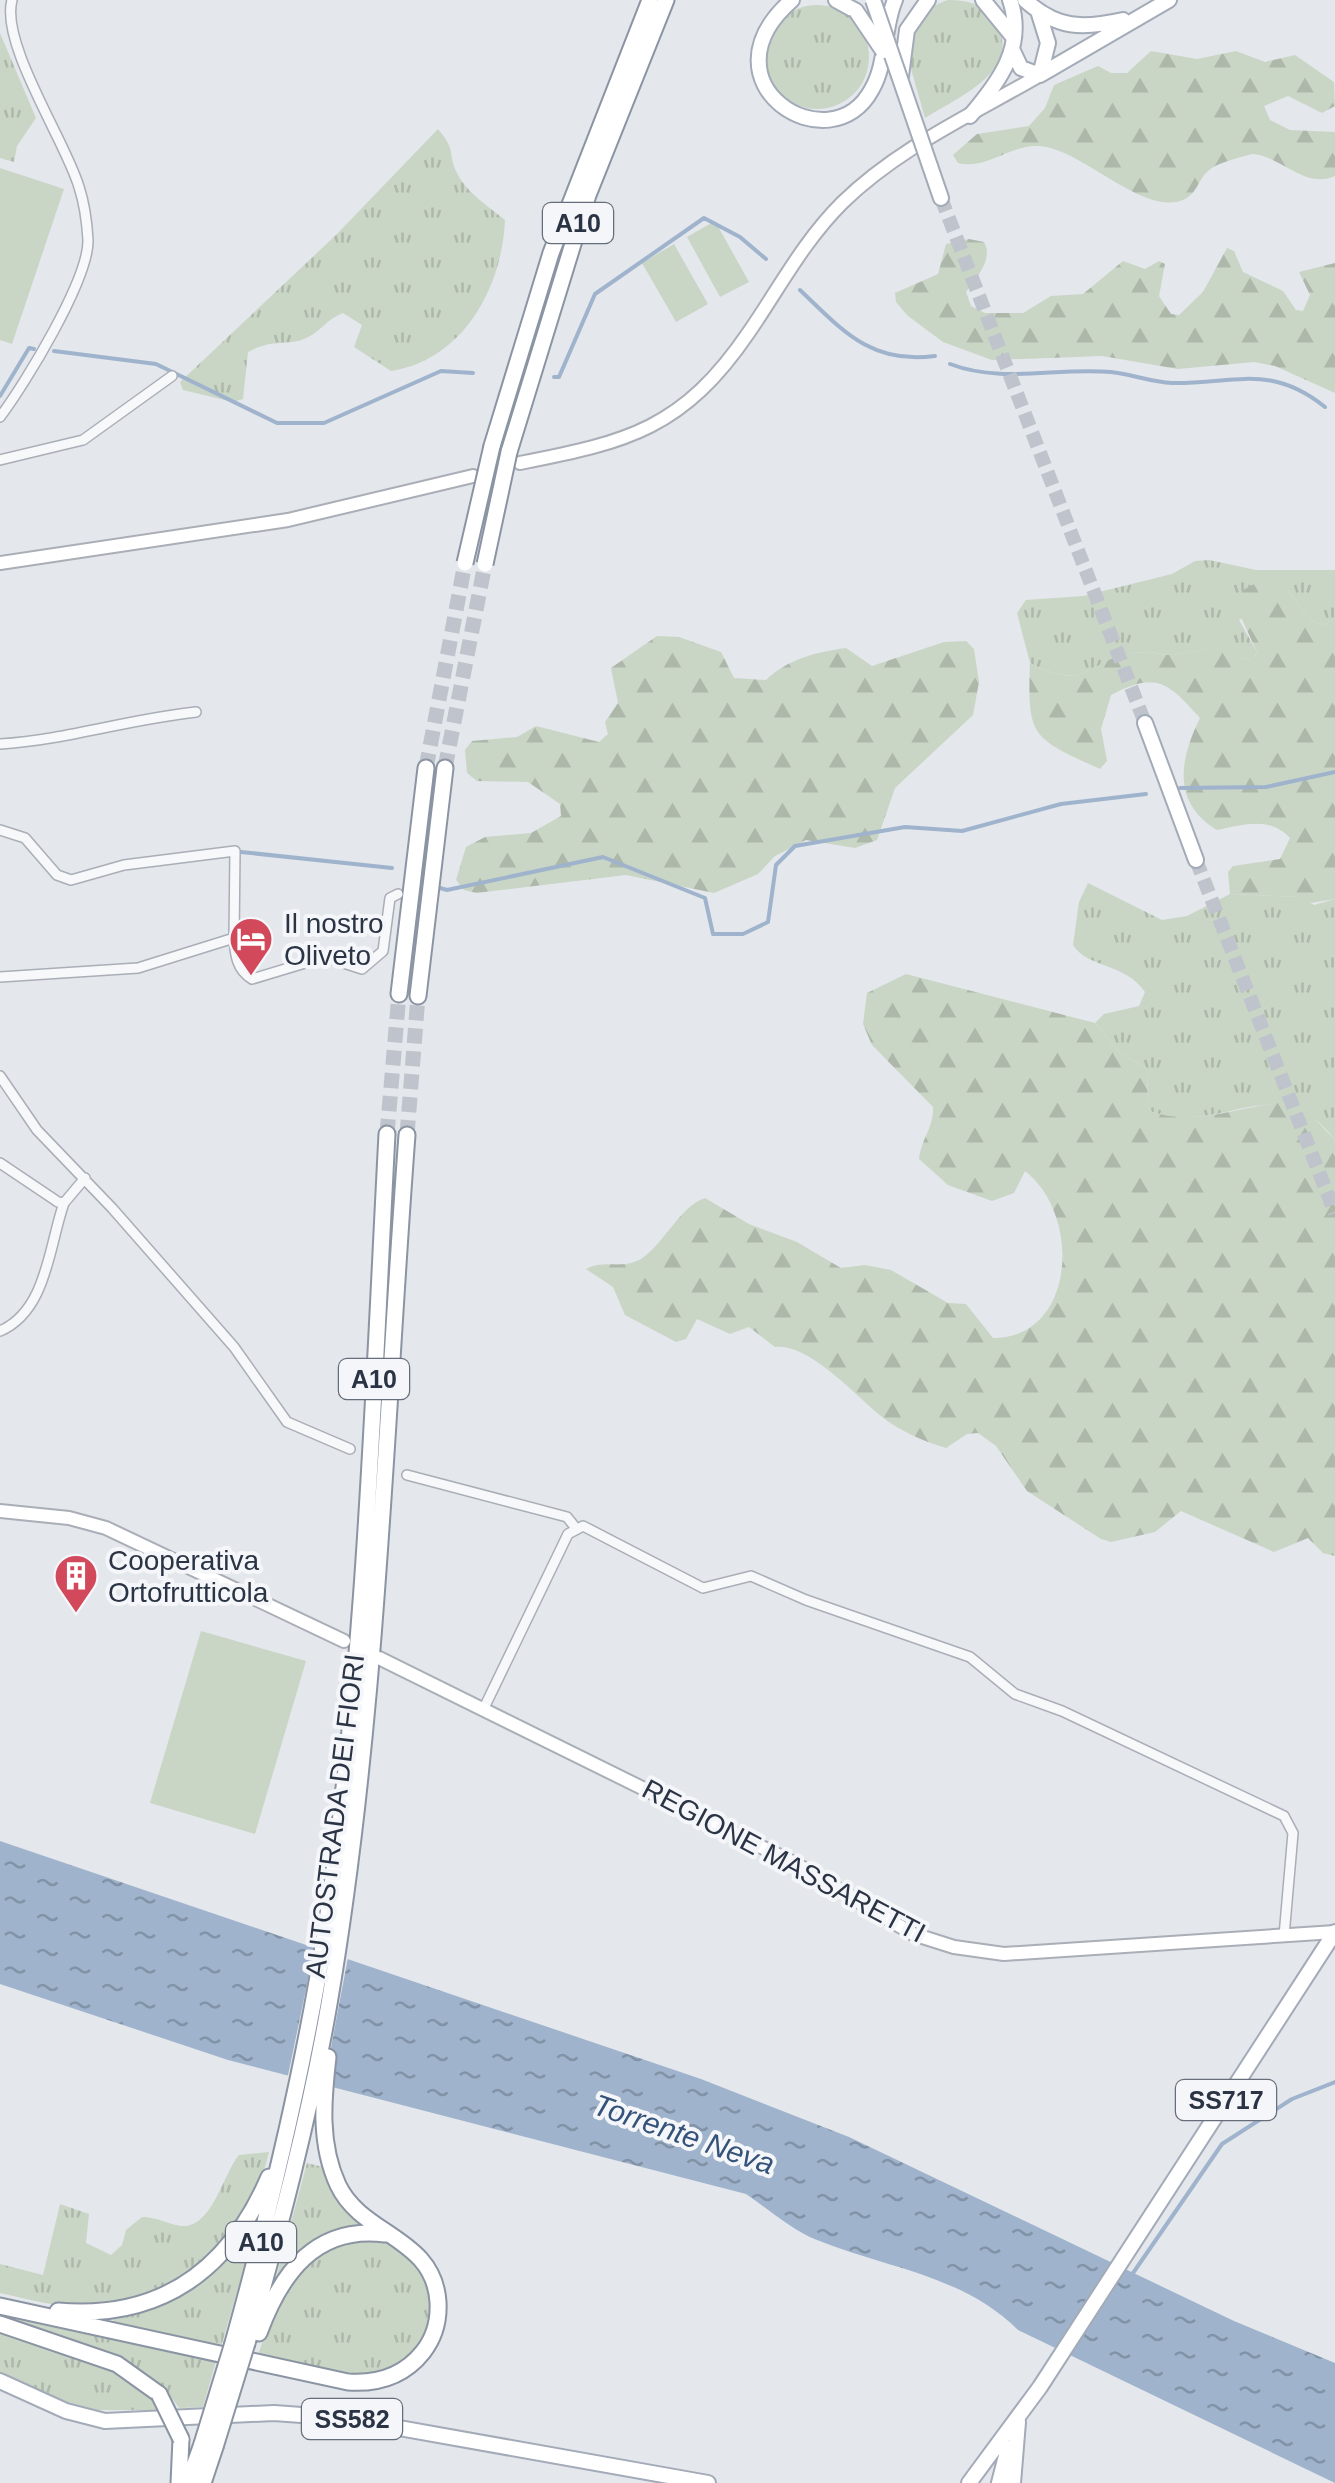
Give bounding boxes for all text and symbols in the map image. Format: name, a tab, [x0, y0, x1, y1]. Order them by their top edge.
road number: A10	[543, 203, 613, 243]
place label: Il nostro Oliveto	[284, 908, 384, 971]
hotel icon: Il nostro Oliveto	[228, 916, 274, 977]
road number: A10	[339, 1359, 409, 1399]
place label: Cooperativa Ortofrutticola	[108, 1545, 269, 1608]
building icon: Cooperativa Ortofrutticola	[53, 1553, 99, 1614]
street label: AUTOSTRADA DEI FIORI	[300, 1652, 370, 1980]
street label: REGIONE MASSARETTI	[637, 1773, 931, 1949]
road number: SS717	[1176, 2080, 1276, 2120]
water label: Torrente Neva	[589, 2088, 779, 2180]
road number: A10	[226, 2222, 296, 2262]
road number: SS582	[302, 2399, 402, 2439]

